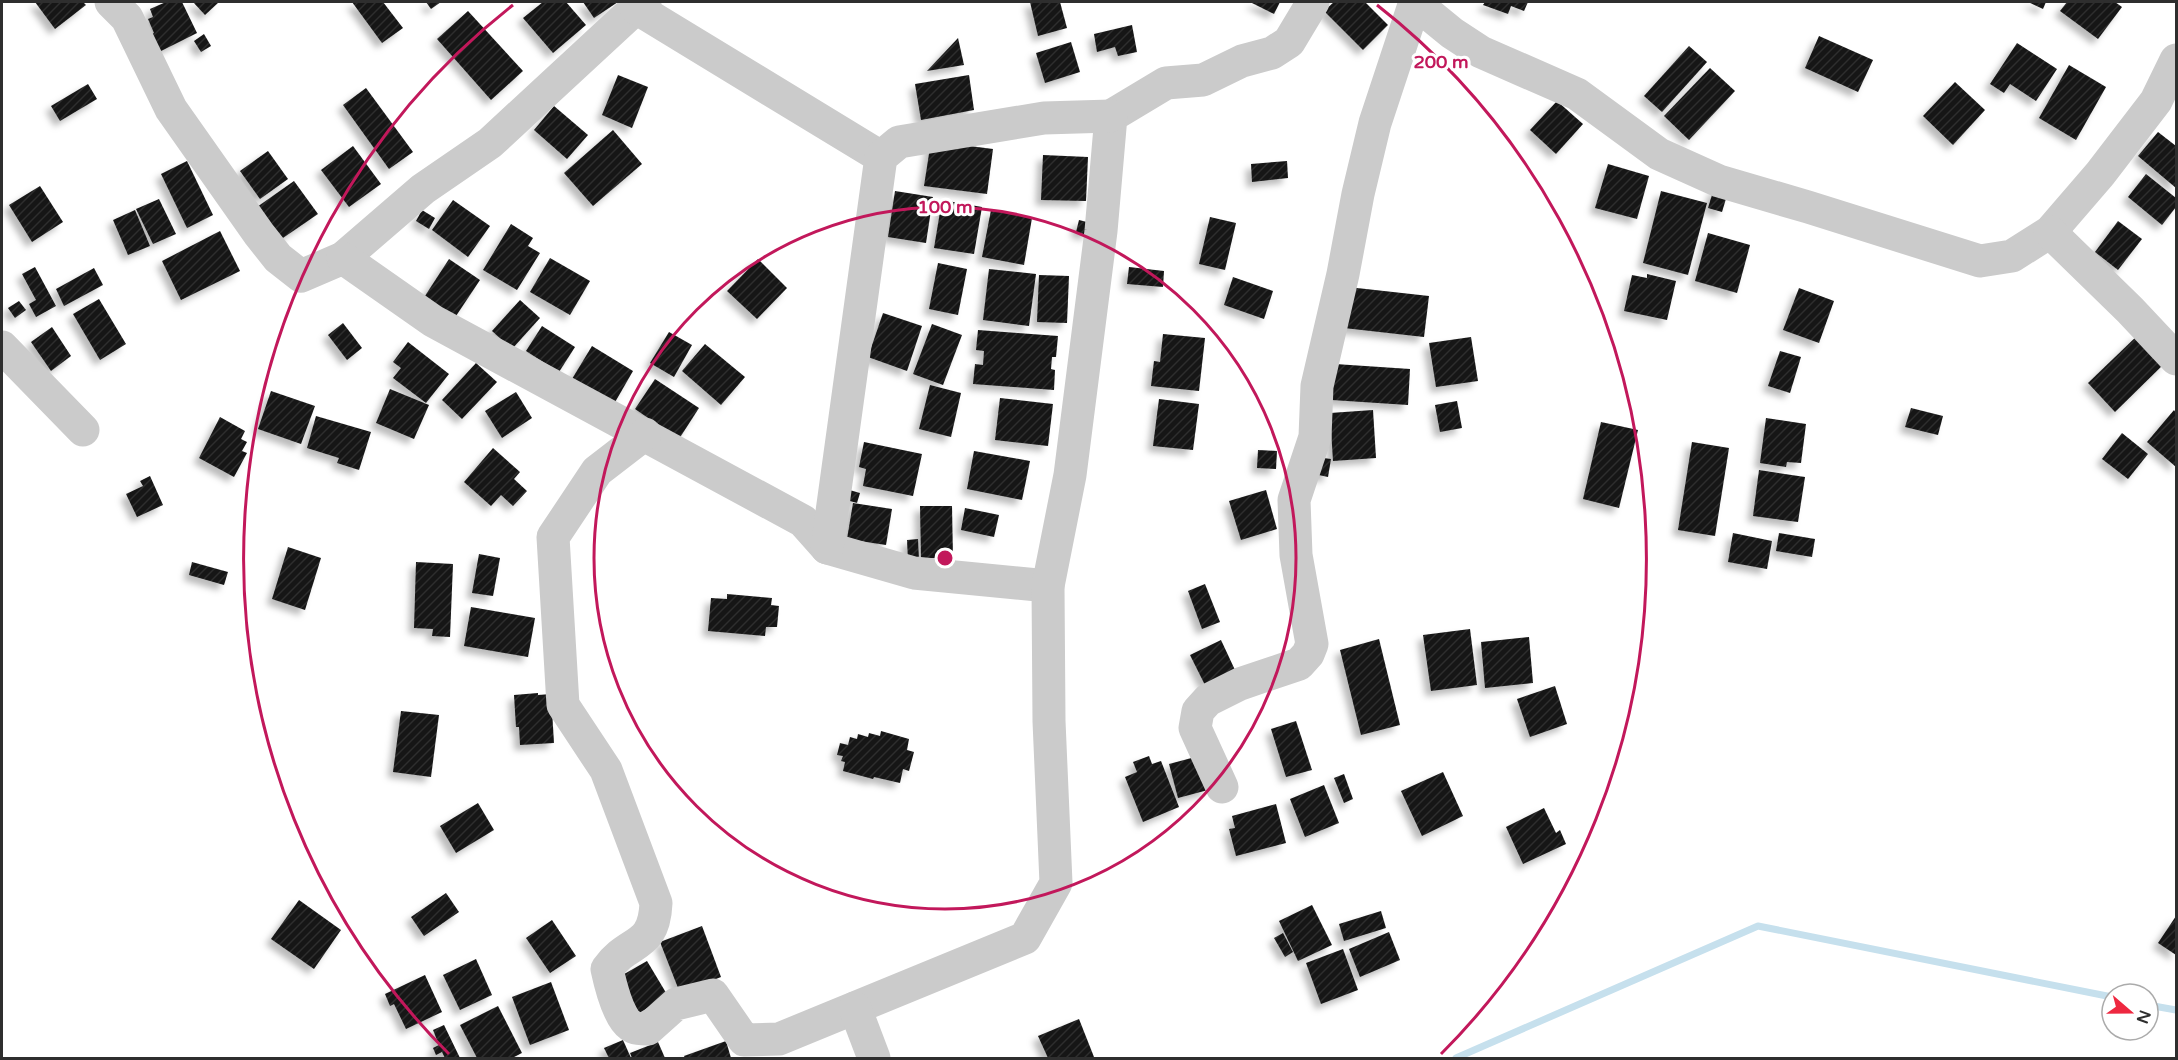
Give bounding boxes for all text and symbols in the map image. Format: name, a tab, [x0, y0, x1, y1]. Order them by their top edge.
text: 200 m	[1413, 51, 1469, 73]
text: 100 m	[917, 196, 973, 218]
centre of rings	[935, 548, 955, 568]
north arrow	[2100, 982, 2160, 1042]
text: N	[2132, 1007, 2155, 1026]

